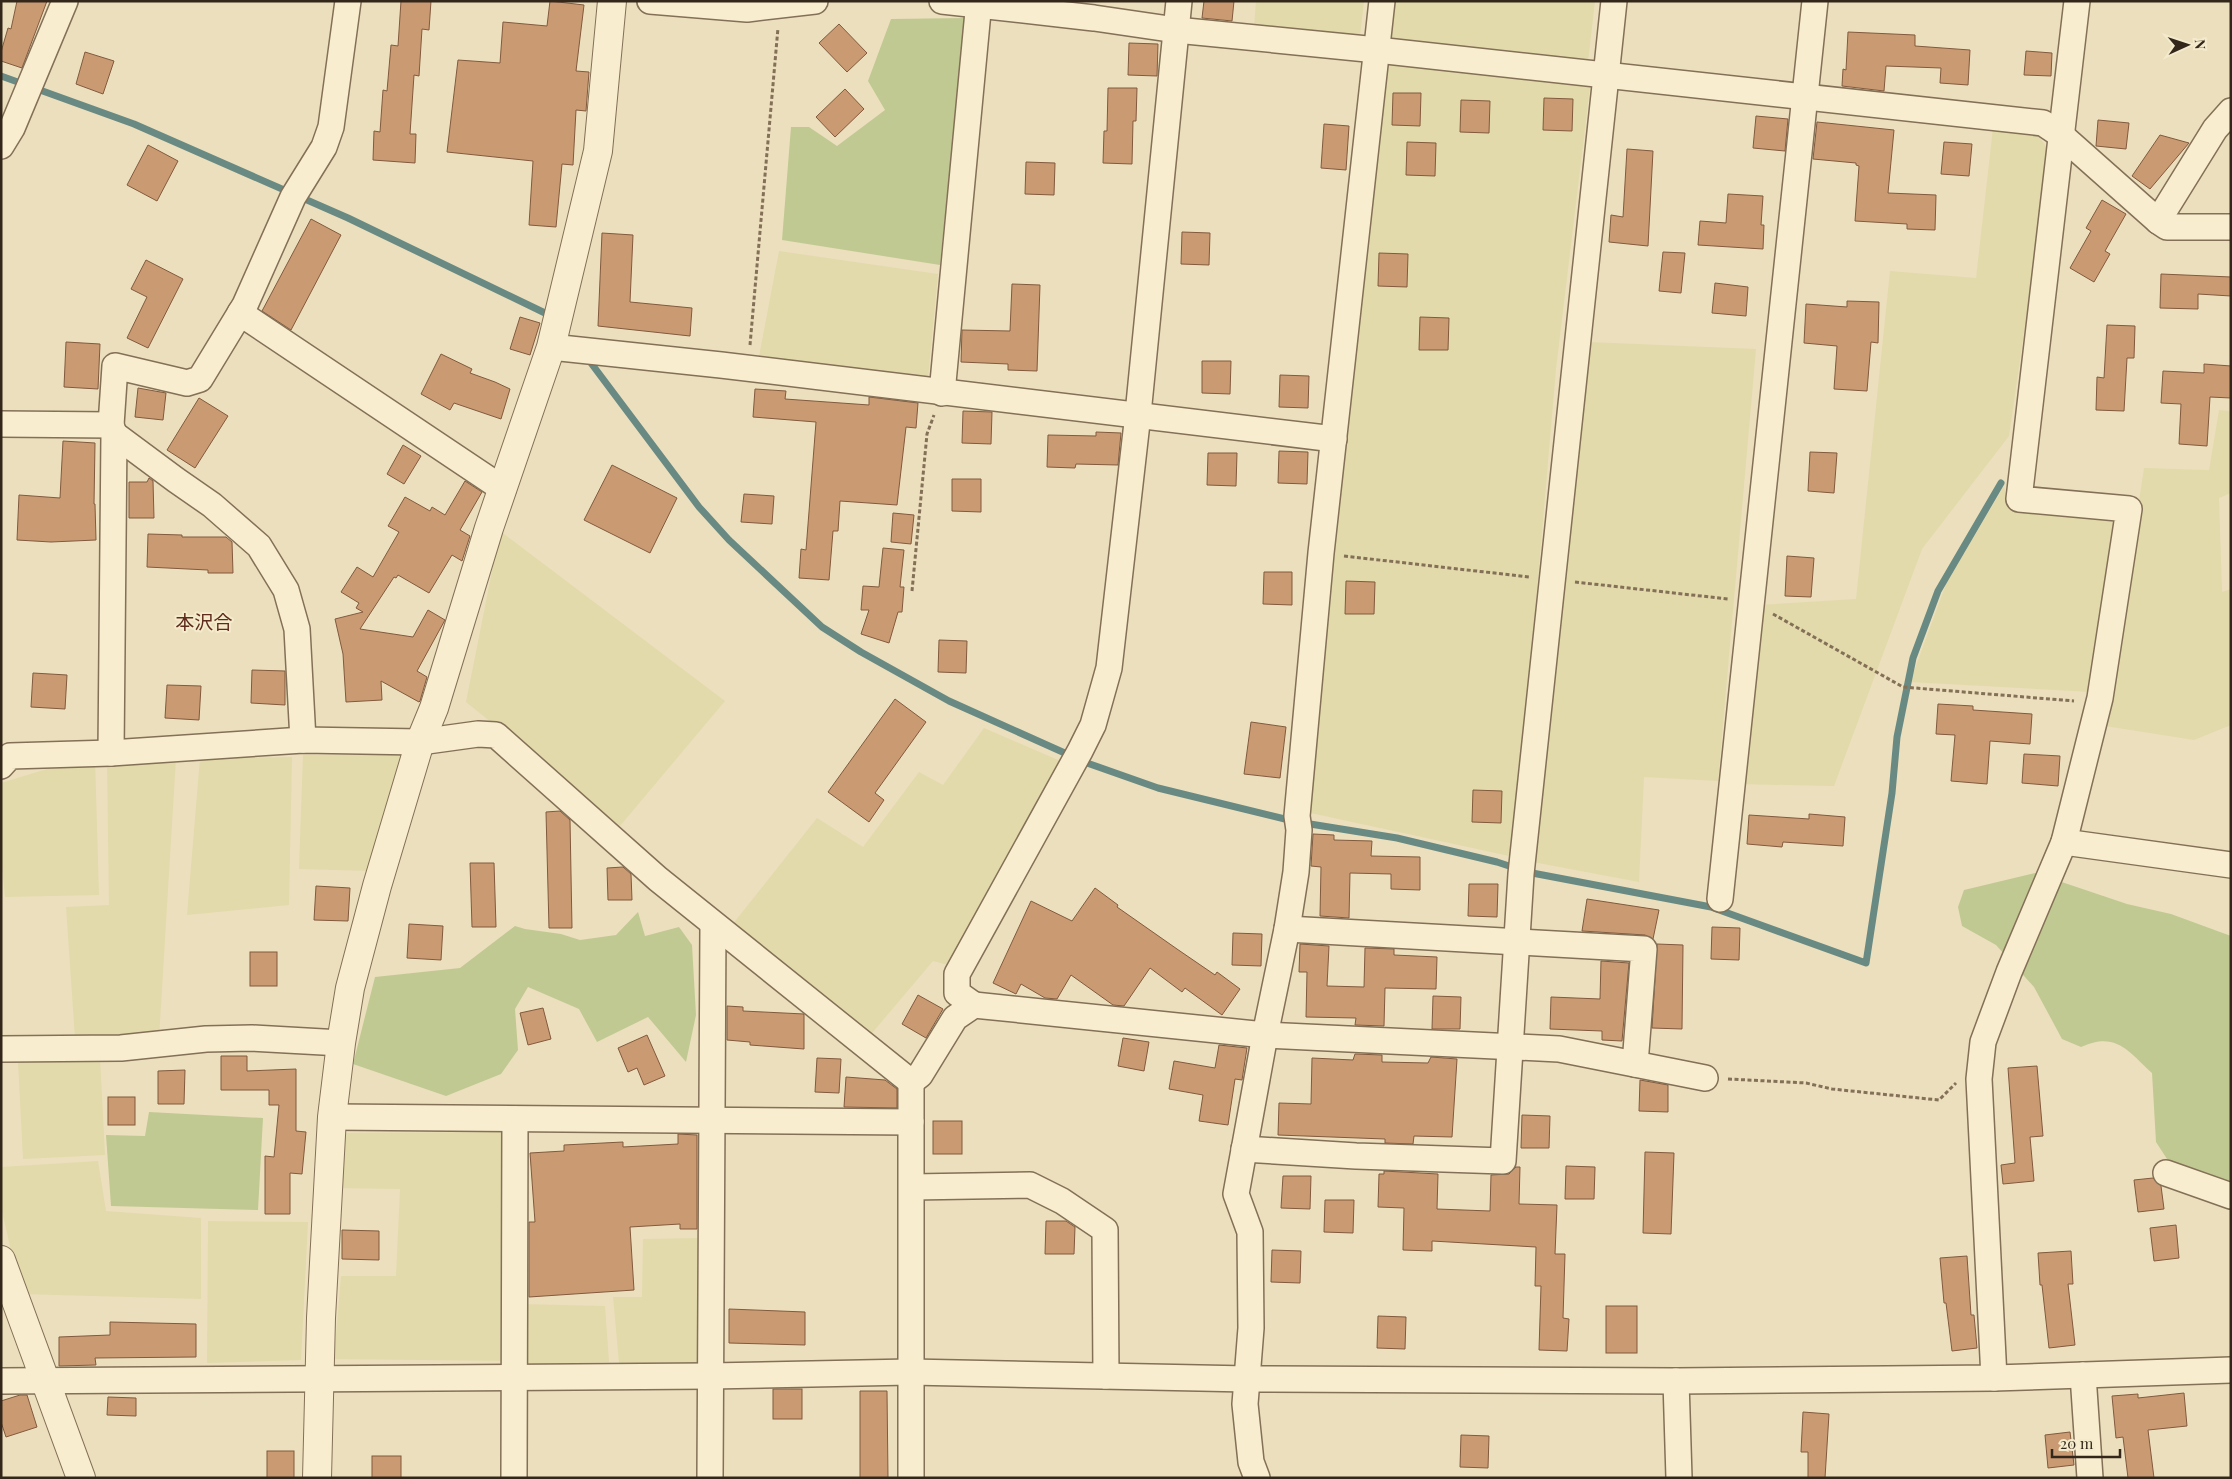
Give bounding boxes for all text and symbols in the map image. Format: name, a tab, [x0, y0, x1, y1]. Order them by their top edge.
north arrow	[2162, 20, 2212, 70]
text: N	[2191, 39, 2210, 50]
district label: 本沢合	[175, 608, 233, 634]
scale bar	[2052, 1426, 2120, 1458]
text: 20 m	[2060, 1433, 2094, 1453]

